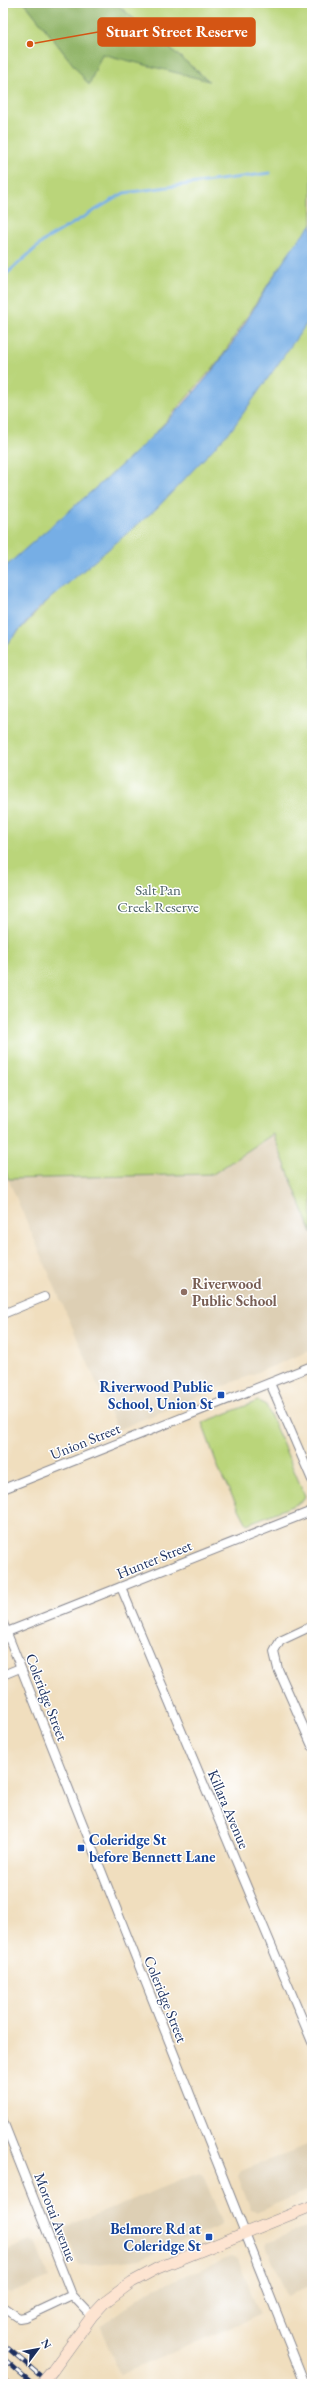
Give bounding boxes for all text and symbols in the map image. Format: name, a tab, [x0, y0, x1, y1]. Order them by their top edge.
callout: Stuart Street Reserve	[98, 18, 255, 46]
text: Stuart Street Reserve	[106, 21, 248, 42]
park label: Salt Pan Creek Reserve	[117, 880, 199, 916]
place label: Riverwood Public School	[192, 1274, 278, 1310]
marker: Riverwood Public School	[179, 1287, 189, 1297]
place label: Riverwood Public School, Union St	[100, 1377, 213, 1413]
marker: Riverwood Public School, Union St	[216, 1390, 226, 1400]
street label: Union Street	[47, 1418, 123, 1464]
street label: Hunter Street	[114, 1535, 195, 1583]
street label: Coleridge Street	[22, 1651, 72, 1744]
street label: Killara Avenue	[204, 1767, 254, 1852]
place label: Coleridge St before Bennett Lane	[89, 1830, 216, 1866]
marker: Coleridge St before Bennett Lane	[76, 1843, 86, 1853]
street label: Coleridge Street	[140, 1953, 192, 2045]
street label: Morotai Avenue	[30, 2170, 82, 2264]
place label: Belmore Rd at Coleridge St	[110, 2219, 201, 2255]
marker: Belmore Rd at Coleridge St	[204, 2232, 214, 2242]
north arrow	[18, 2329, 58, 2369]
text: N	[38, 2336, 55, 2351]

